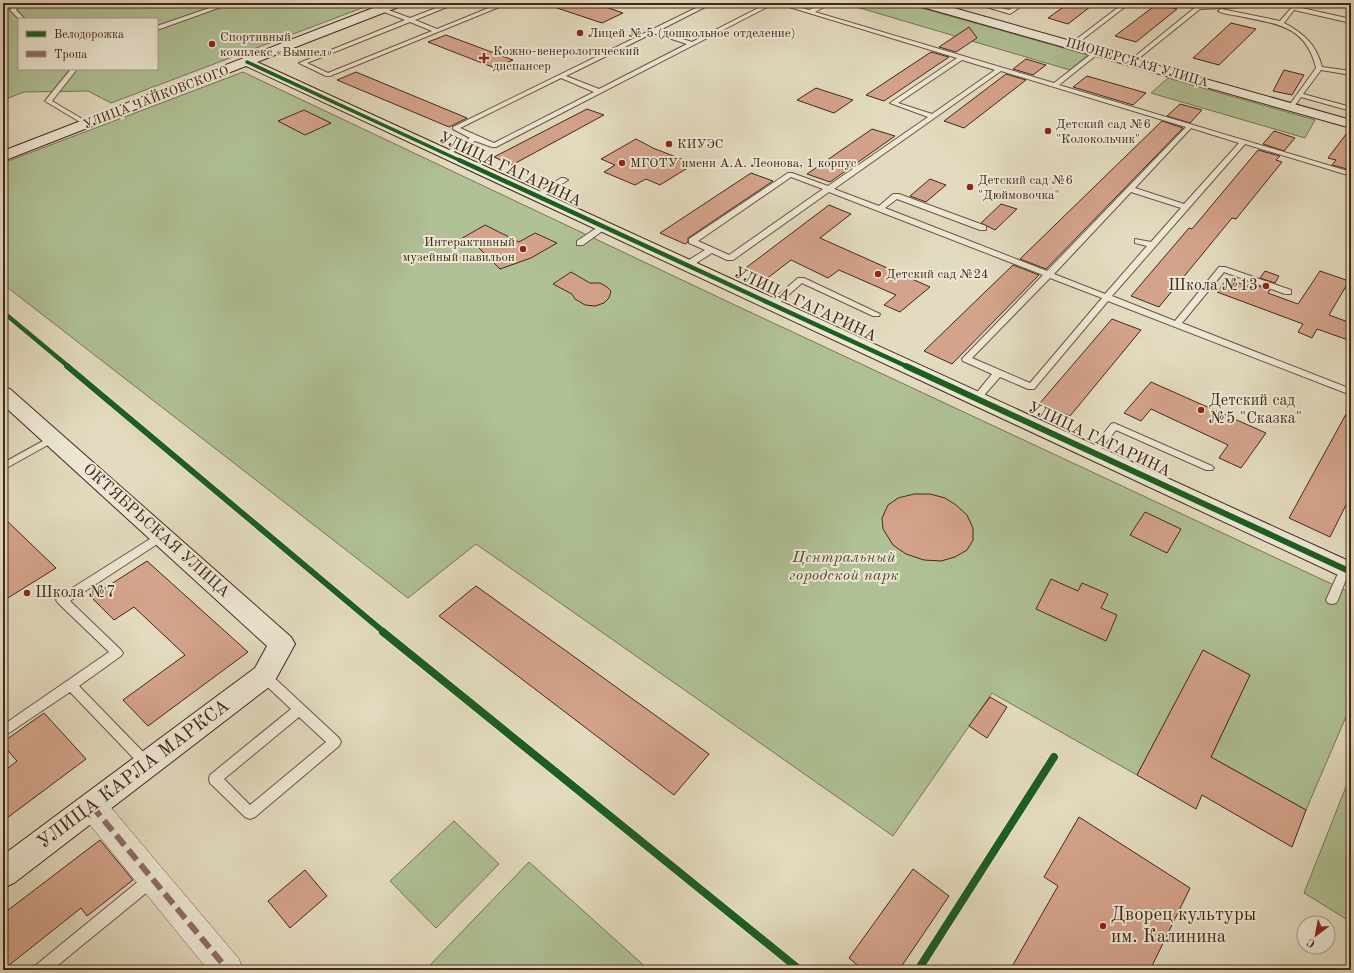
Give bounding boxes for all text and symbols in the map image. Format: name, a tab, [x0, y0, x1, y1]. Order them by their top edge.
legend	[18, 18, 158, 70]
place label: Лицей № 5 (дошкольное отделение)	[588, 27, 796, 40]
marker: Лицей № 5 (дошкольное отделение)	[575, 28, 585, 38]
text: Велодорожка	[54, 29, 124, 41]
place label: Спортивный комплекс «Вымпел»	[220, 31, 332, 59]
street label: ПИОНЕРСКАЯ УЛИЦА	[1064, 36, 1210, 90]
marker: Спортивный комплекс «Вымпел»	[207, 39, 217, 49]
place label: Кожно-венерологический диспансер	[493, 45, 639, 73]
text: Тропа	[54, 49, 87, 61]
marker: Кожно-венерологический диспансер	[478, 52, 490, 64]
street label: УЛИЦА ЧАЙКОВСКОГО	[81, 62, 231, 132]
place label: Детский сад №6 "Колокольчик"	[1056, 118, 1151, 146]
marker: Детский сад №6 "Колокольчик"	[1043, 126, 1053, 136]
street label: УЛИЦА ГАГАРИНА	[436, 130, 584, 210]
place label: КИУЭС	[677, 138, 724, 151]
marker: КИУЭС	[664, 139, 674, 149]
place label: МГОТУ имени А.А. Леонова, 1 корпус	[630, 157, 857, 170]
marker: МГОТУ имени А.А. Леонова, 1 корпус	[617, 158, 627, 168]
place label: Детский сад №6 "Дюймовочка"	[978, 174, 1073, 202]
marker: Детский сад №6 "Дюймовочка"	[965, 182, 975, 192]
place label: Интерактивный музейный павильон	[403, 236, 515, 264]
marker: Интерактивный музейный павильон	[518, 244, 528, 254]
street label: УЛИЦА ГАГАРИНА	[731, 265, 879, 345]
place label: Детский сад №24	[886, 268, 989, 281]
marker: Детский сад №24	[873, 269, 883, 279]
place label: Школа №13	[1168, 278, 1258, 294]
marker: Школа №13	[1261, 281, 1271, 291]
place label: Детский сад №5 "Сказка"	[1209, 393, 1302, 427]
street label: УЛИЦА ГАГАРИНА	[1025, 400, 1173, 480]
marker: Детский сад №5 "Сказка"	[1196, 405, 1206, 415]
street label: ОКТЯБРЬСКАЯ УЛИЦА	[80, 461, 232, 601]
park label: Центральный городской парк	[789, 550, 899, 584]
place label: Школа №7	[35, 585, 115, 601]
marker: Школа №7	[22, 588, 32, 598]
street label: УЛИЦА КАРЛА МАРКСА	[34, 696, 234, 853]
place label: Дворец культуры им. Калинина	[1111, 906, 1256, 947]
north arrow	[1296, 915, 1336, 955]
marker: Дворец культуры им. Калинина	[1098, 921, 1108, 931]
text: С	[1306, 936, 1317, 949]

